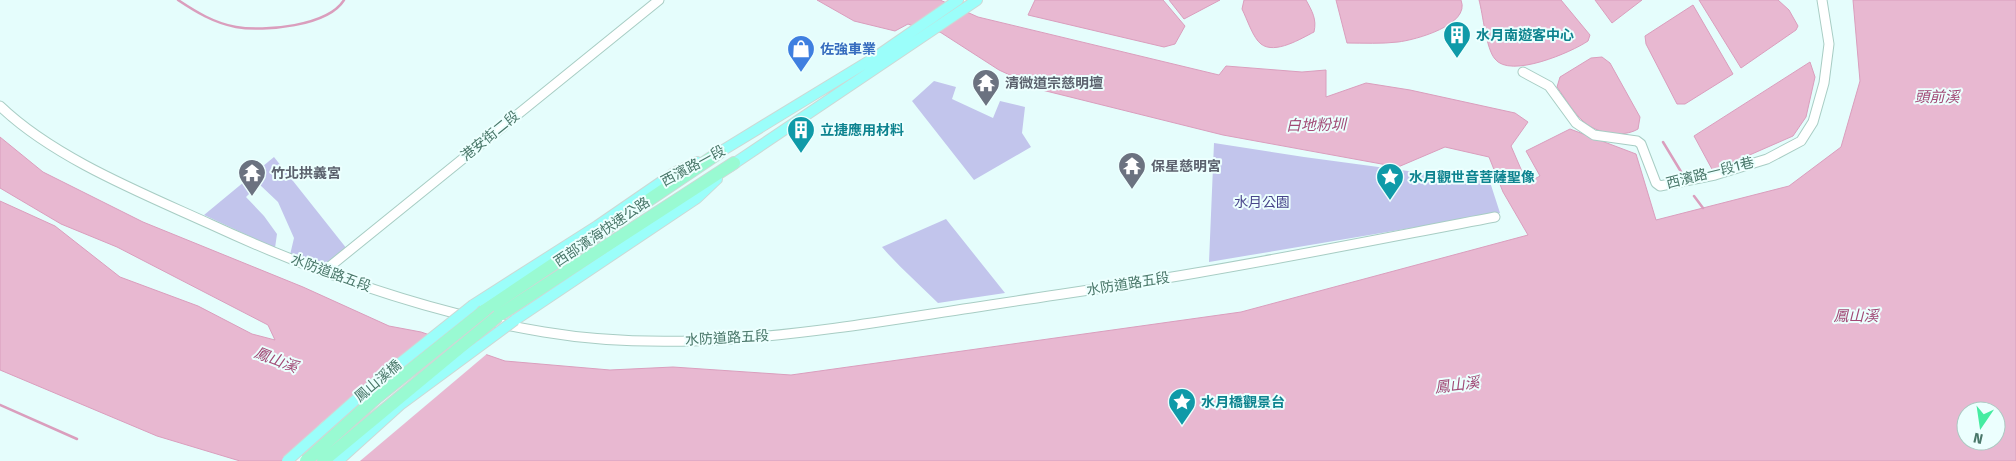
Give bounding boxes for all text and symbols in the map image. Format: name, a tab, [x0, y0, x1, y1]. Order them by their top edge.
building icon: 水月南遊客中心	[1442, 20, 1472, 59]
place label: 水月南遊客中心	[1476, 27, 1574, 44]
shop icon: 佐強車業	[786, 34, 816, 73]
place label: 佐強車業	[820, 41, 876, 58]
temple icon: 清微道宗慈明壇	[971, 68, 1001, 107]
place label: 清微道宗慈明壇	[1005, 75, 1103, 92]
water label: 頭前溪	[1914, 88, 1961, 106]
street label: 港安街二段	[457, 107, 523, 165]
building icon: 立捷應用材料	[786, 115, 816, 154]
water label: 白地粉圳	[1286, 115, 1348, 135]
place label: 立捷應用材料	[820, 122, 904, 139]
street label: 西濱路一段	[658, 142, 728, 190]
temple icon: 保星慈明宮	[1117, 151, 1147, 190]
street label: 西濱路一段1巷	[1664, 154, 1756, 192]
temple icon: 竹北拱義宮	[237, 158, 267, 197]
place label: 保星慈明宮	[1151, 158, 1221, 175]
place icon: 水月觀世音菩薩聖像	[1375, 162, 1405, 201]
place label: 竹北拱義宮	[271, 165, 341, 182]
place label: 水月觀世音菩薩聖像	[1409, 169, 1535, 186]
street label: 西部濱海快速公路	[551, 194, 653, 270]
park label: 水月公園	[1234, 194, 1290, 211]
street label: 水防道路五段	[289, 251, 373, 295]
street label: 水防道路五段	[1085, 269, 1171, 299]
water label: 鳳山溪	[1833, 307, 1880, 325]
street label: 水防道路五段	[685, 327, 769, 349]
water label: 鳳山溪	[252, 344, 302, 377]
street label: 鳳山溪橋	[351, 356, 405, 406]
water label: 鳳山溪	[1434, 373, 1482, 397]
place icon: 水月橋觀景台	[1167, 387, 1197, 426]
place label: 水月橋觀景台	[1201, 394, 1285, 411]
north arrow	[1956, 401, 2006, 451]
text: N	[1972, 429, 1985, 448]

